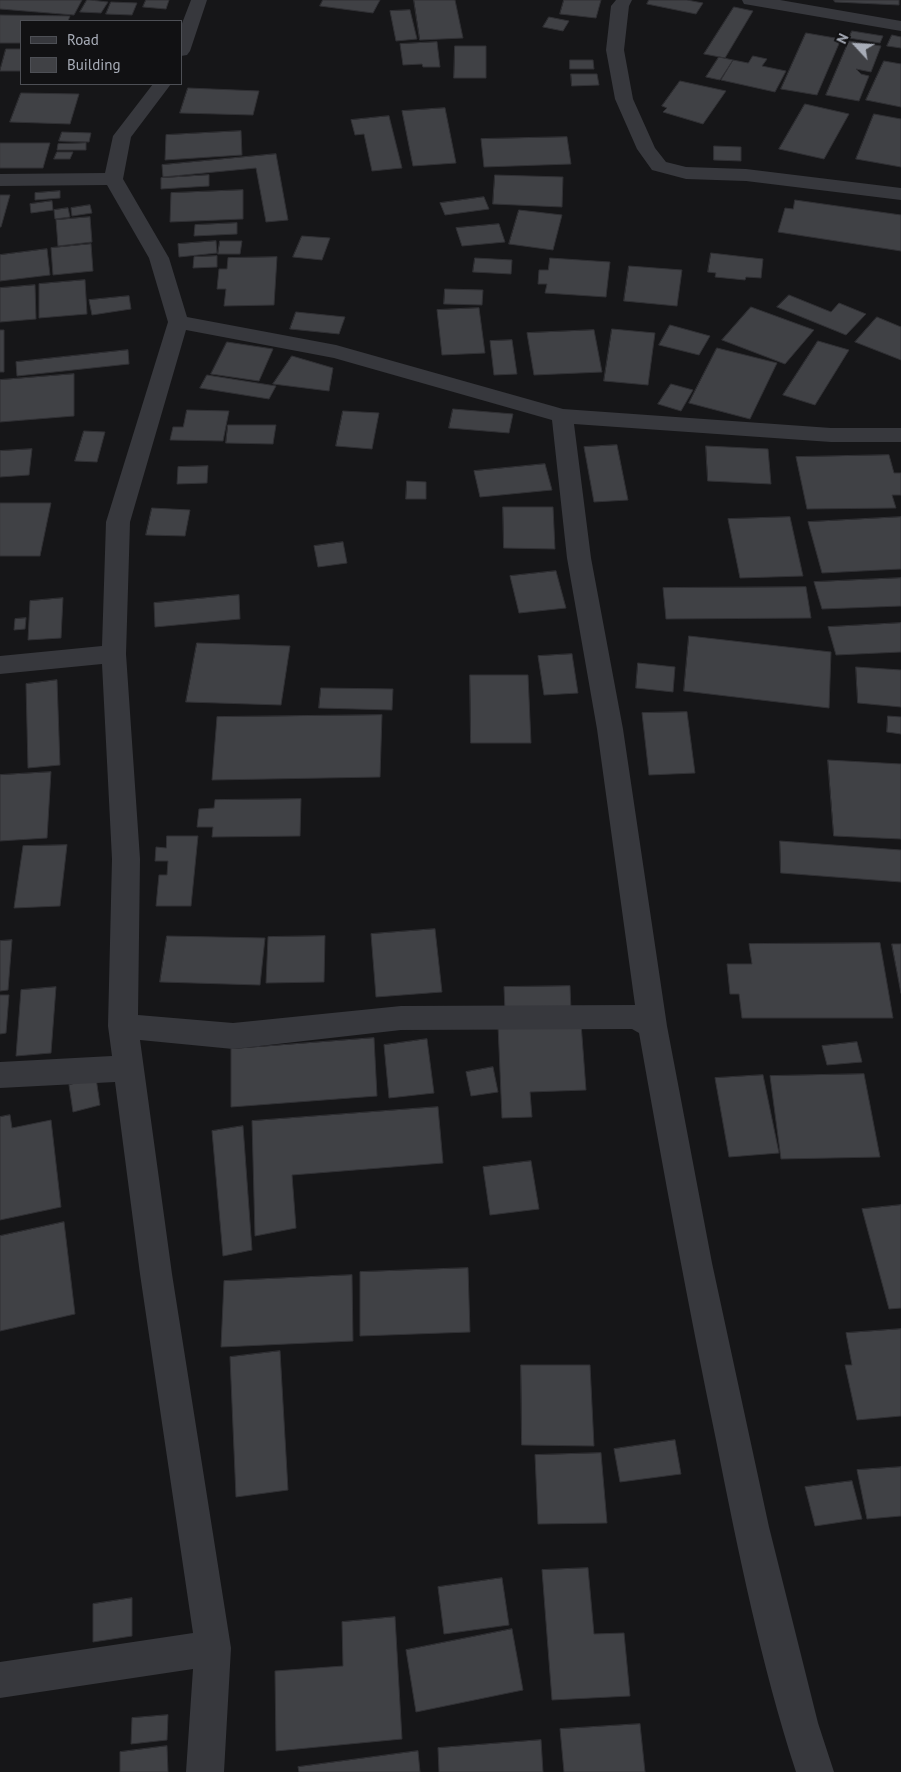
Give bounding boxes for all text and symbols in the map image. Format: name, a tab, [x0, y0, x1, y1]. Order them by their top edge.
legend	[20, 20, 182, 85]
north arrow	[831, 20, 881, 70]
text: Road	[67, 30, 99, 49]
text: N	[832, 31, 853, 47]
text: Building	[67, 55, 121, 74]

